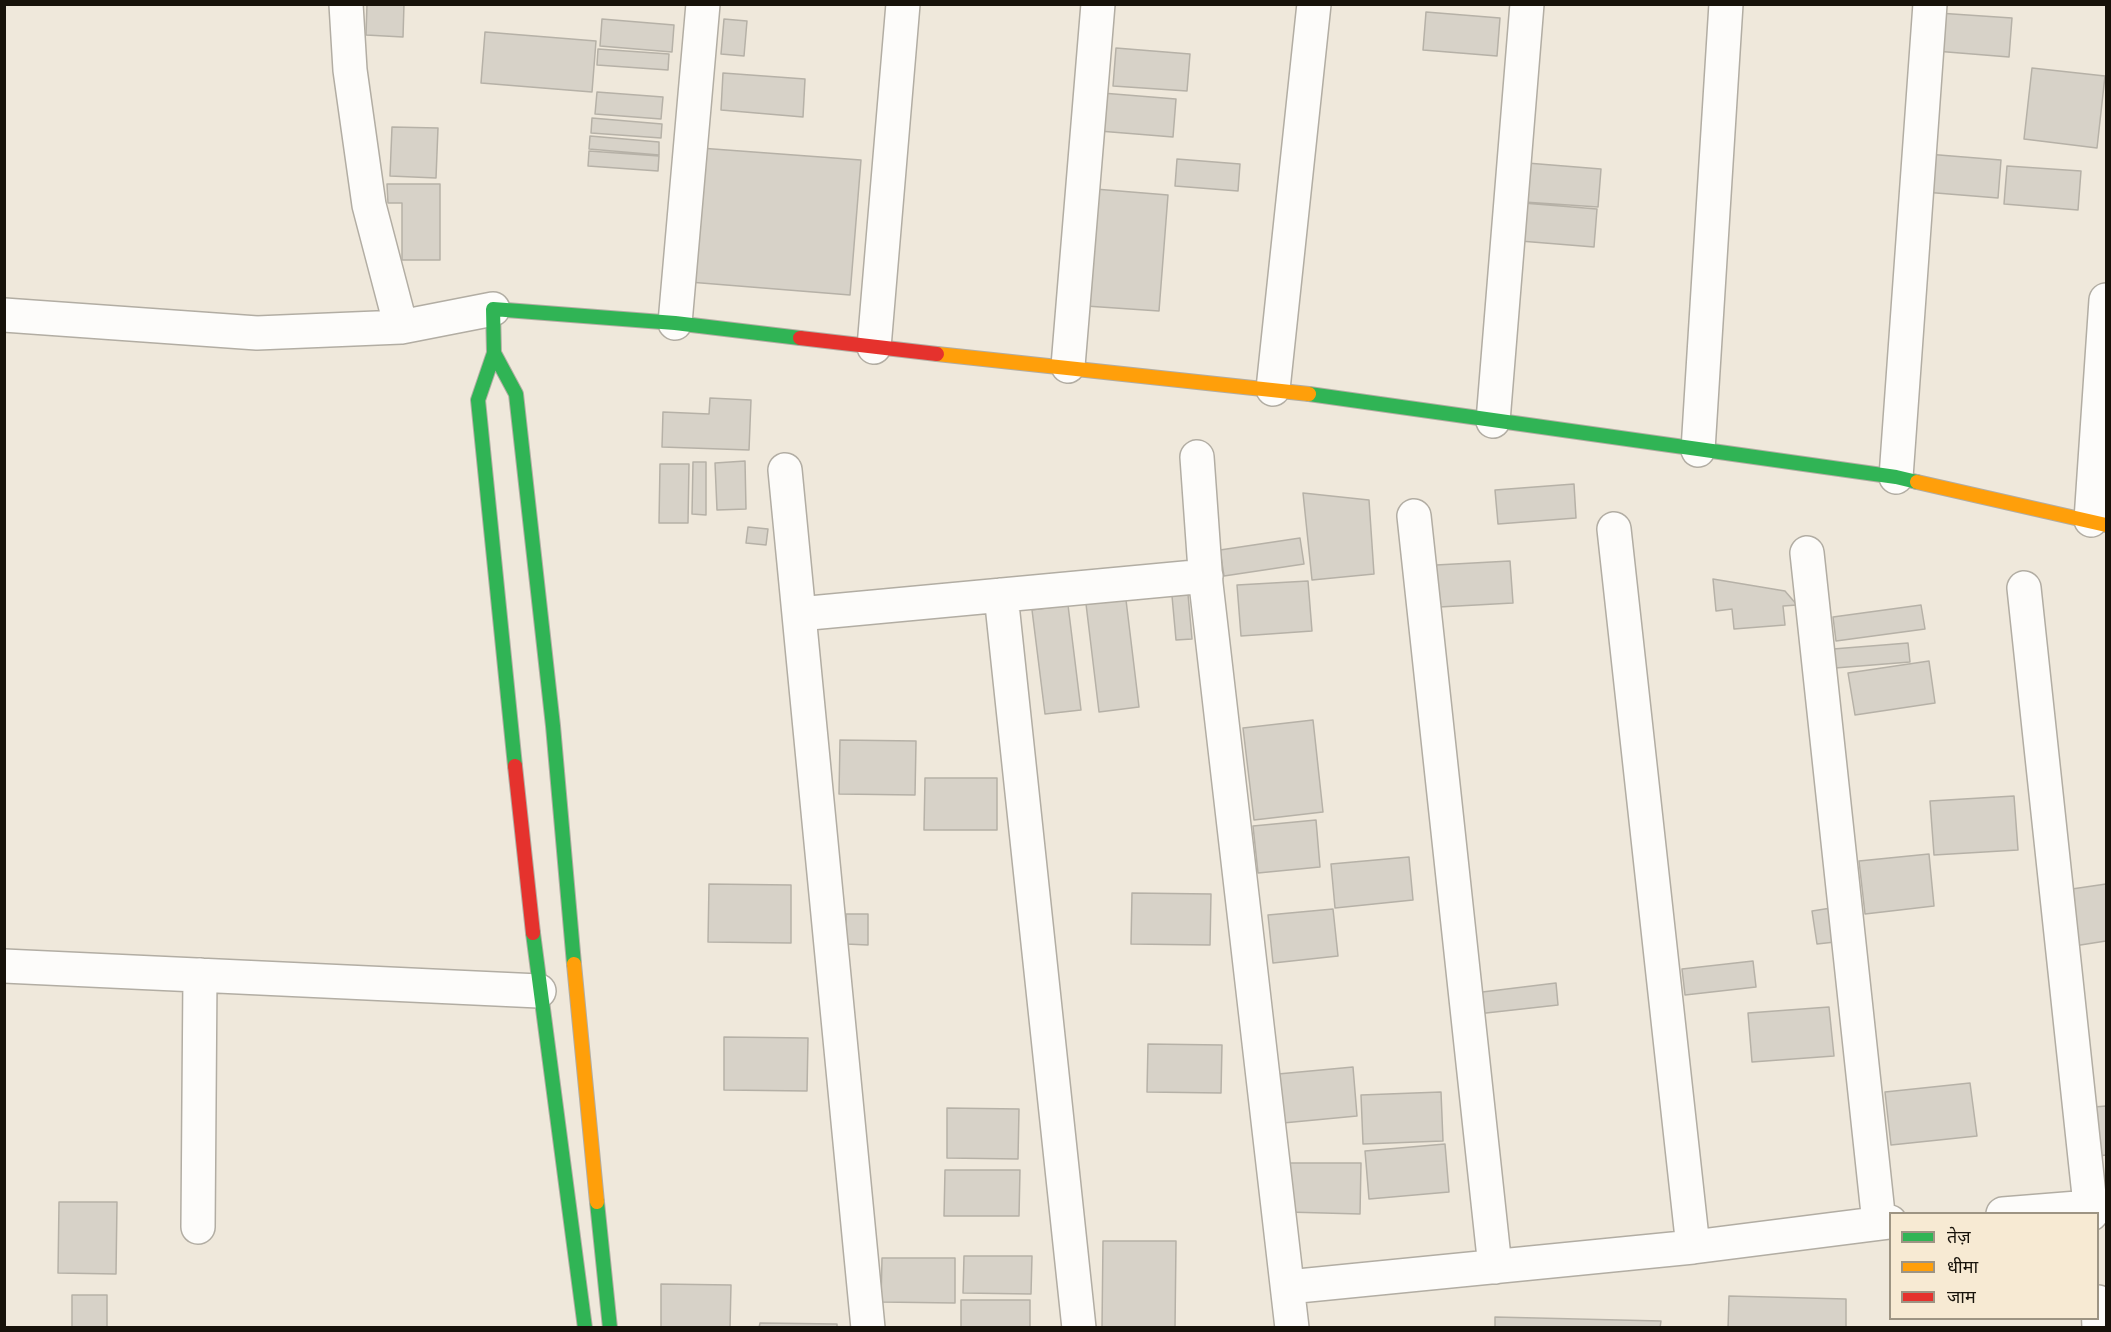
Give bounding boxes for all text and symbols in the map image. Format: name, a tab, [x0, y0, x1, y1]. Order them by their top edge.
legend	[1889, 1212, 2099, 1320]
text: तेज़	[1947, 1225, 1971, 1248]
text: धीमा	[1947, 1255, 1978, 1278]
text: जाम	[1947, 1285, 1976, 1308]

